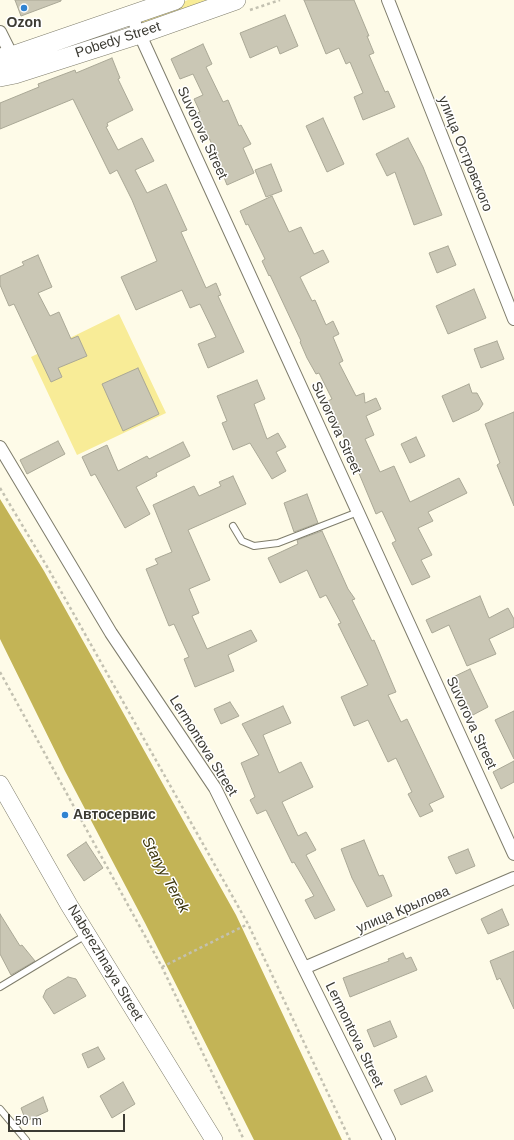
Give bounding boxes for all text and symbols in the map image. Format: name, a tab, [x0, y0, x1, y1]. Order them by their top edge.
marker: Ozon	[19, 3, 29, 13]
place label: Ozon	[7, 15, 41, 31]
street label: Pobedy Street	[73, 18, 163, 62]
street label: Suvorova Street	[173, 84, 231, 182]
street label: улица Островского	[434, 94, 496, 214]
street label: Suvorova Street	[307, 379, 365, 477]
street label: Suvorova Street	[442, 674, 500, 772]
street label: Lermontova Street	[165, 693, 241, 799]
place label: Автосервис	[73, 807, 156, 823]
marker: Автосервис	[60, 810, 70, 820]
water label: Staryy Terek	[137, 834, 193, 916]
street label: улица Крылова	[354, 883, 452, 937]
street label: Naberezhnaya Street	[64, 902, 146, 1024]
street label: Lermontova Street	[321, 980, 387, 1090]
scale bar	[10, 1106, 127, 1132]
text: 50 m	[15, 1114, 42, 1128]

